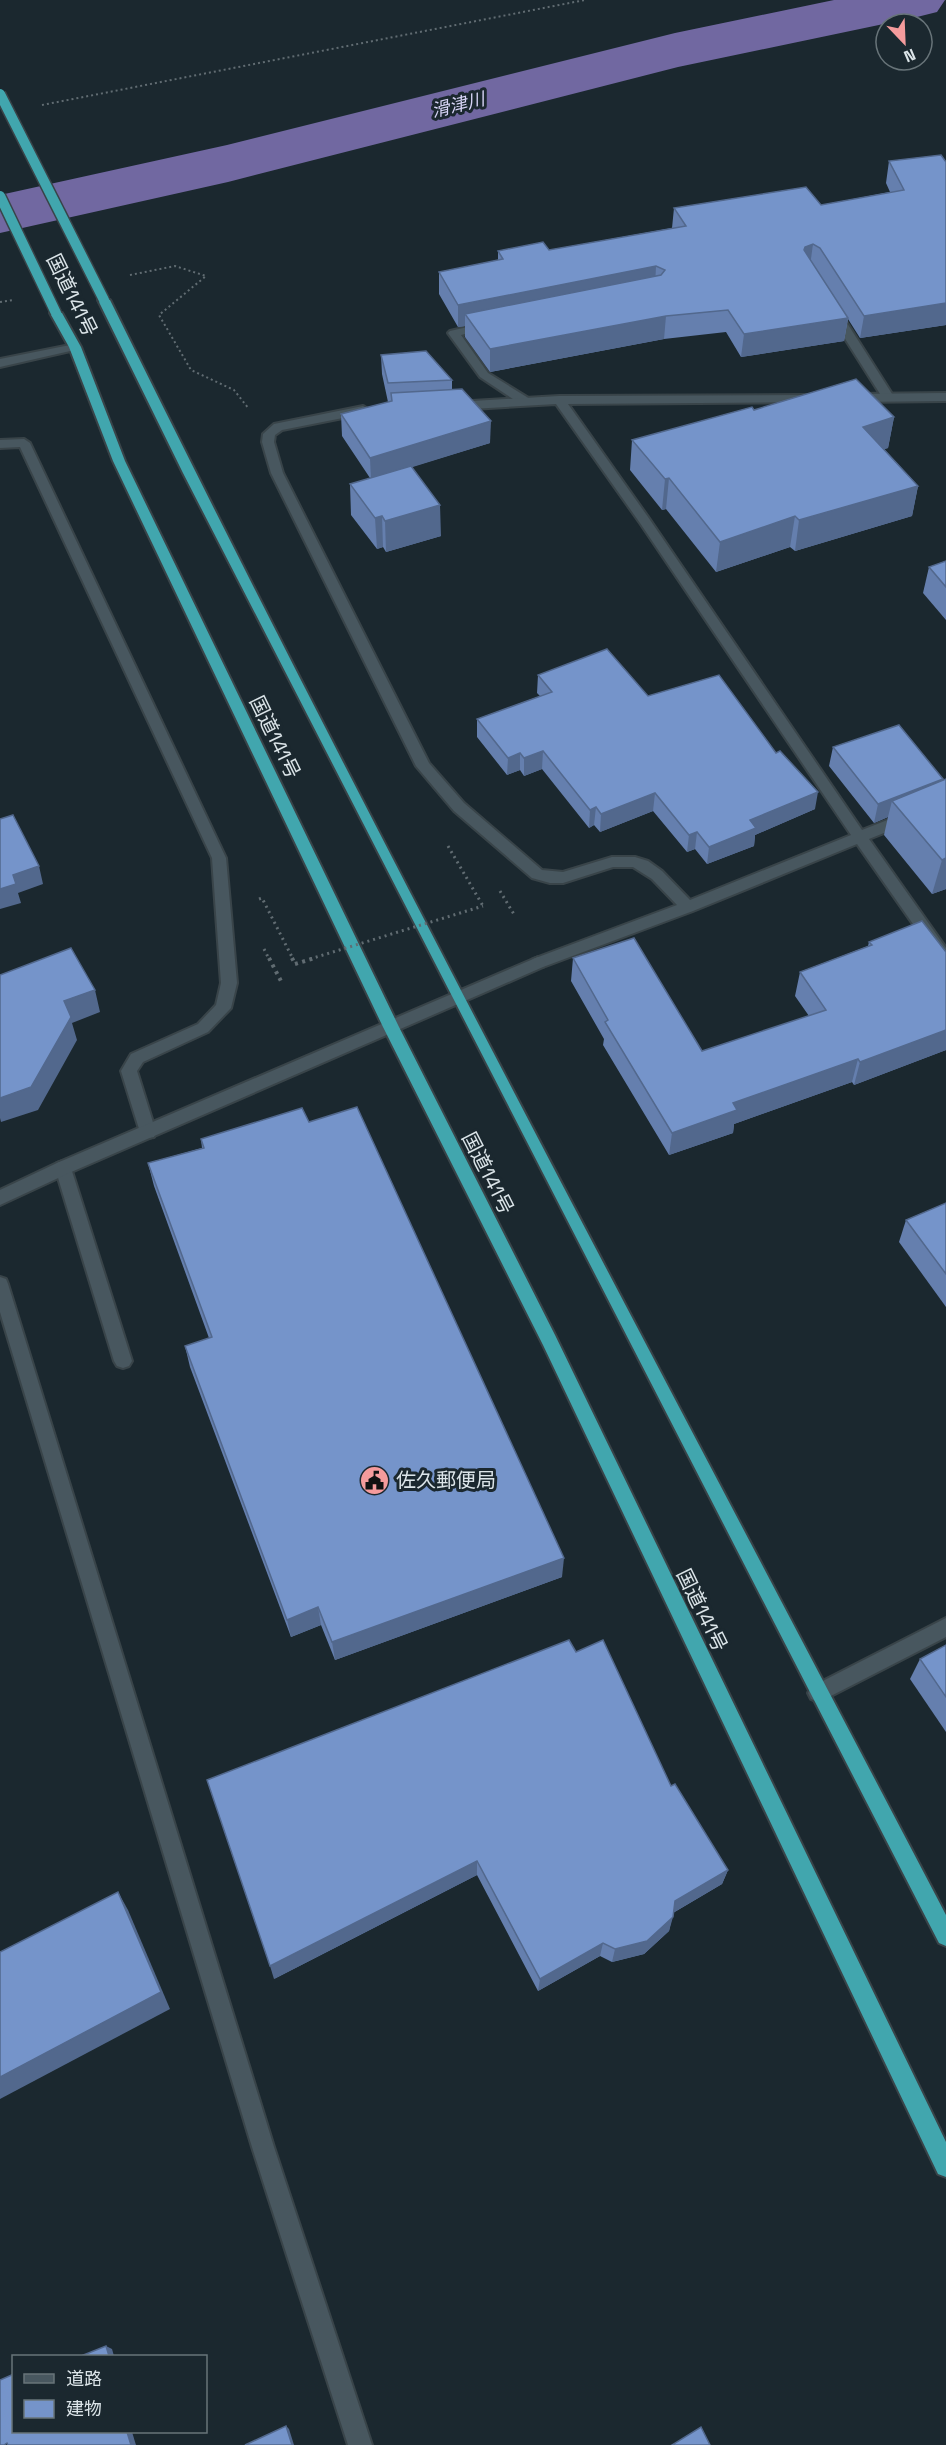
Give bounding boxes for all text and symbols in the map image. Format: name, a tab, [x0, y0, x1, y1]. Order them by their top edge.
north arrow	[874, 12, 934, 72]
text: N	[901, 44, 919, 67]
water label: 滑津川	[429, 86, 489, 122]
street label: 国道141号	[41, 249, 103, 341]
street label: 国道141号	[244, 691, 306, 783]
street label: 国道141号	[456, 1128, 520, 1218]
public building icon: 佐久郵便局	[359, 1464, 391, 1496]
place label: 佐久郵便局	[396, 1467, 496, 1493]
street label: 国道141号	[671, 1564, 733, 1656]
legend	[12, 2355, 207, 2433]
text: 道路	[66, 2367, 102, 2390]
text: 建物	[66, 2397, 102, 2420]

